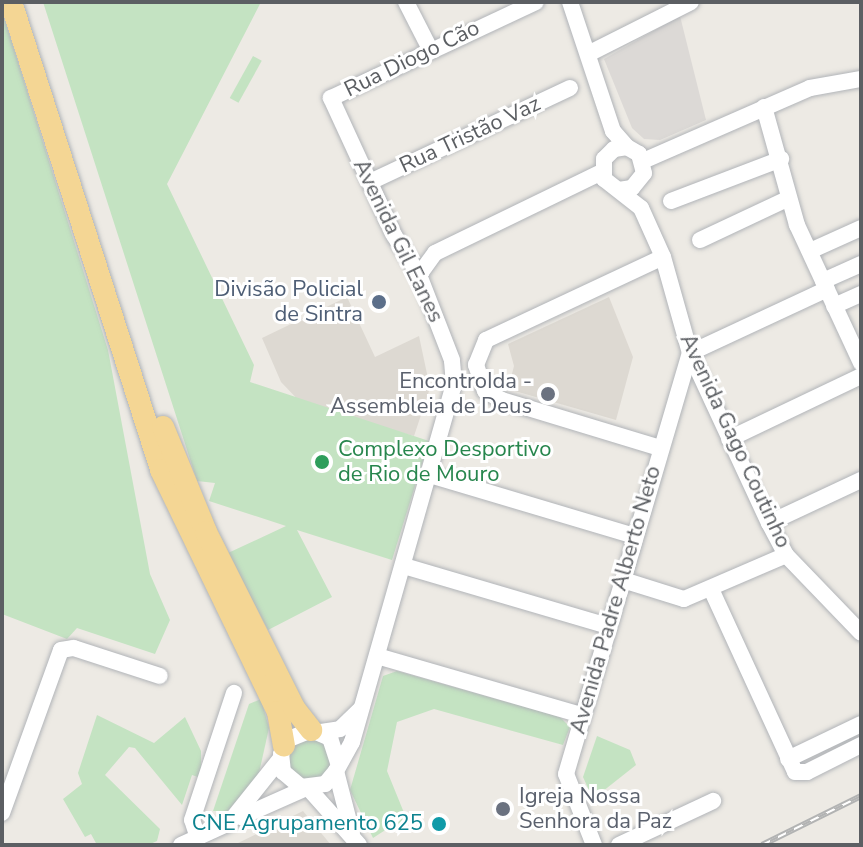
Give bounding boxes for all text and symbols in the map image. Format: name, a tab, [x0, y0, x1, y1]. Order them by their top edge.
street label: Rua Diogo Cão	[340, 15, 484, 103]
street label: Rua Tristão Vaz	[395, 91, 545, 179]
street label: Avenida Gil Eanes	[347, 155, 449, 327]
place label: Divisão Policial de Sintra	[214, 276, 363, 328]
marker: Divisão Policial de Sintra	[370, 293, 388, 311]
street label: Avenida Gago Coutinho	[674, 330, 796, 552]
place label: EncontroIda - Assembleia de Deus	[330, 368, 532, 420]
marker: EncontroIda - Assembleia de Deus	[539, 385, 557, 403]
place label: Complexo Desportivo de Rio de Mouro	[338, 436, 551, 488]
marker: Complexo Desportivo de Rio de Mouro	[313, 453, 331, 471]
street label: Avenida Padre Alberto Neto	[565, 463, 667, 737]
place label: Igreja Nossa Senhora da Paz	[519, 783, 672, 834]
marker: Igreja Nossa Senhora da Paz	[494, 800, 512, 818]
place label: CNE Agrupamento 625	[192, 811, 423, 837]
marker: CNE Agrupamento 625	[430, 815, 448, 833]

